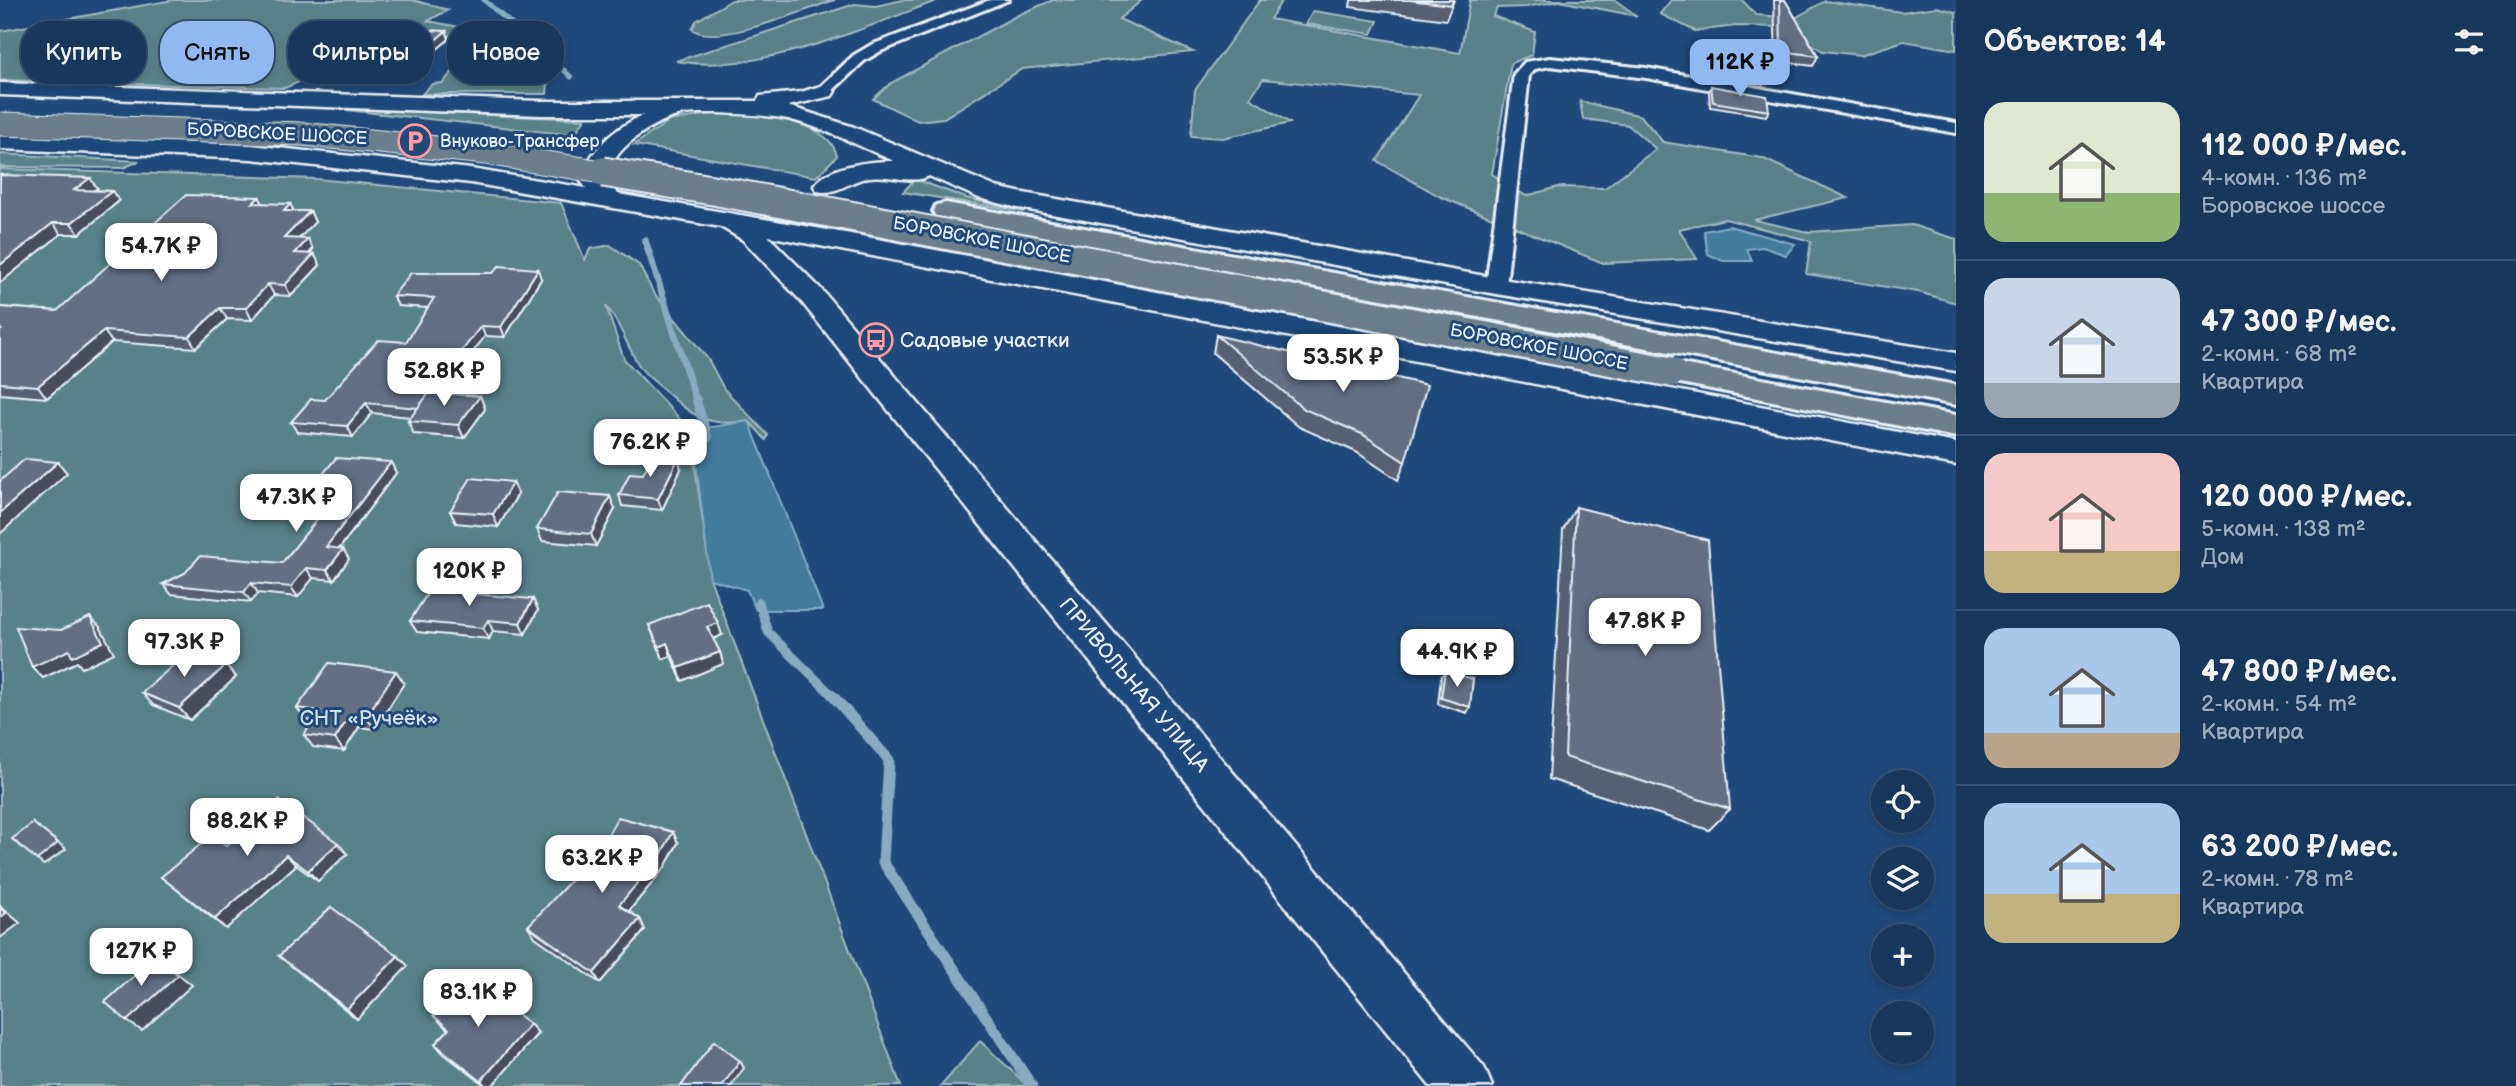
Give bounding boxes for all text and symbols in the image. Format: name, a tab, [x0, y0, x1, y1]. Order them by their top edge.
chip: Купить	[21, 21, 146, 84]
chip: Снять	[160, 21, 274, 84]
chip: Фильтры	[288, 21, 433, 84]
chip: Новое	[447, 21, 564, 84]
icon: filters	[2450, 23, 2488, 61]
text: Объектов: 14	[1984, 24, 2166, 60]
pin: 112K ₽	[1683, 40, 1797, 99]
text: 112K ₽	[1706, 48, 1774, 76]
street label: БОРОВСКОЕ ШОССЕ	[186, 119, 368, 149]
parking icon: Внуково-Трансфер	[396, 122, 434, 160]
text: 112 000 ₽/мес.	[2201, 128, 2407, 164]
icon: home	[2040, 130, 2124, 214]
place label: Внуково-Трансфер	[440, 131, 600, 152]
text: 4-комн. · 136 m²	[2201, 164, 2367, 192]
text: Боровское шоссе	[2201, 192, 2385, 220]
street label: БОРОВСКОЕ ШОССЕ	[891, 212, 1073, 268]
pin: 54.7K ₽	[96, 224, 226, 283]
text: 54.7K ₽	[121, 232, 201, 260]
text: 47 300 ₽/мес.	[2201, 304, 2397, 340]
icon: home	[2040, 306, 2124, 390]
street label: БОРОВСКОЕ ШОССЕ	[1448, 319, 1630, 375]
bus stop icon: Садовые участки	[857, 321, 895, 359]
place label: Садовые участки	[900, 328, 1070, 353]
pin: 53.5K ₽	[1278, 334, 1408, 394]
text: 2-комн. · 68 m²	[2201, 340, 2357, 368]
text: 53.5K ₽	[1303, 343, 1383, 371]
pin: 52.8K ₽	[379, 348, 509, 408]
text: 52.8K ₽	[403, 357, 485, 385]
text: Квартира	[2201, 368, 2304, 396]
pin: 76.2K ₽	[585, 420, 715, 479]
text: 76.2K ₽	[610, 428, 690, 456]
pin: 47.3K ₽	[231, 475, 361, 534]
text: 120 000 ₽/мес.	[2201, 479, 2412, 515]
icon: home	[2040, 481, 2124, 565]
text: 47.3K ₽	[256, 483, 336, 511]
text: 5-комн. · 138 m²	[2201, 515, 2366, 543]
text: Дом	[2201, 543, 2244, 571]
pin: 120K ₽	[412, 548, 526, 608]
text: 120K ₽	[433, 557, 505, 585]
street label: ПРИВОЛЬНАЯ УЛИЦА	[1054, 593, 1214, 777]
pin: 47.8K ₽	[1580, 598, 1710, 658]
text: 47.8K ₽	[1605, 607, 1685, 635]
pin: 97.3K ₽	[119, 620, 249, 679]
text: 97.3K ₽	[144, 628, 224, 656]
pin: 44.9K ₽	[1392, 630, 1522, 689]
text: 44.9K ₽	[1417, 638, 1497, 666]
text: 47 800 ₽/мес.	[2201, 654, 2397, 690]
icon: home	[2040, 656, 2124, 740]
text: 2-комн. · 54 m²	[2201, 690, 2357, 718]
park label: СНТ «Ручеёк»	[300, 706, 438, 731]
text: Квартира	[2201, 718, 2304, 746]
map controls	[1871, 770, 1934, 1064]
button: locate	[1871, 770, 1934, 833]
pin: 88.2K ₽	[182, 798, 312, 858]
text: 88.2K ₽	[206, 807, 288, 835]
text: 63 200 ₽/мес.	[2201, 829, 2398, 865]
icon: home	[2040, 831, 2124, 915]
pin: 63.2K ₽	[537, 836, 667, 895]
text: 63.2K ₽	[561, 844, 643, 872]
button: layers	[1871, 847, 1934, 910]
text: 2-комн. · 78 m²	[2201, 865, 2354, 893]
text: Квартира	[2201, 893, 2304, 921]
button: +	[1871, 924, 1934, 987]
pin: 127K ₽	[84, 928, 198, 988]
text: 127K ₽	[106, 937, 176, 965]
pin: 83.1K ₽	[413, 970, 543, 1029]
text: 83.1K ₽	[439, 978, 517, 1006]
button: −	[1871, 1001, 1934, 1064]

